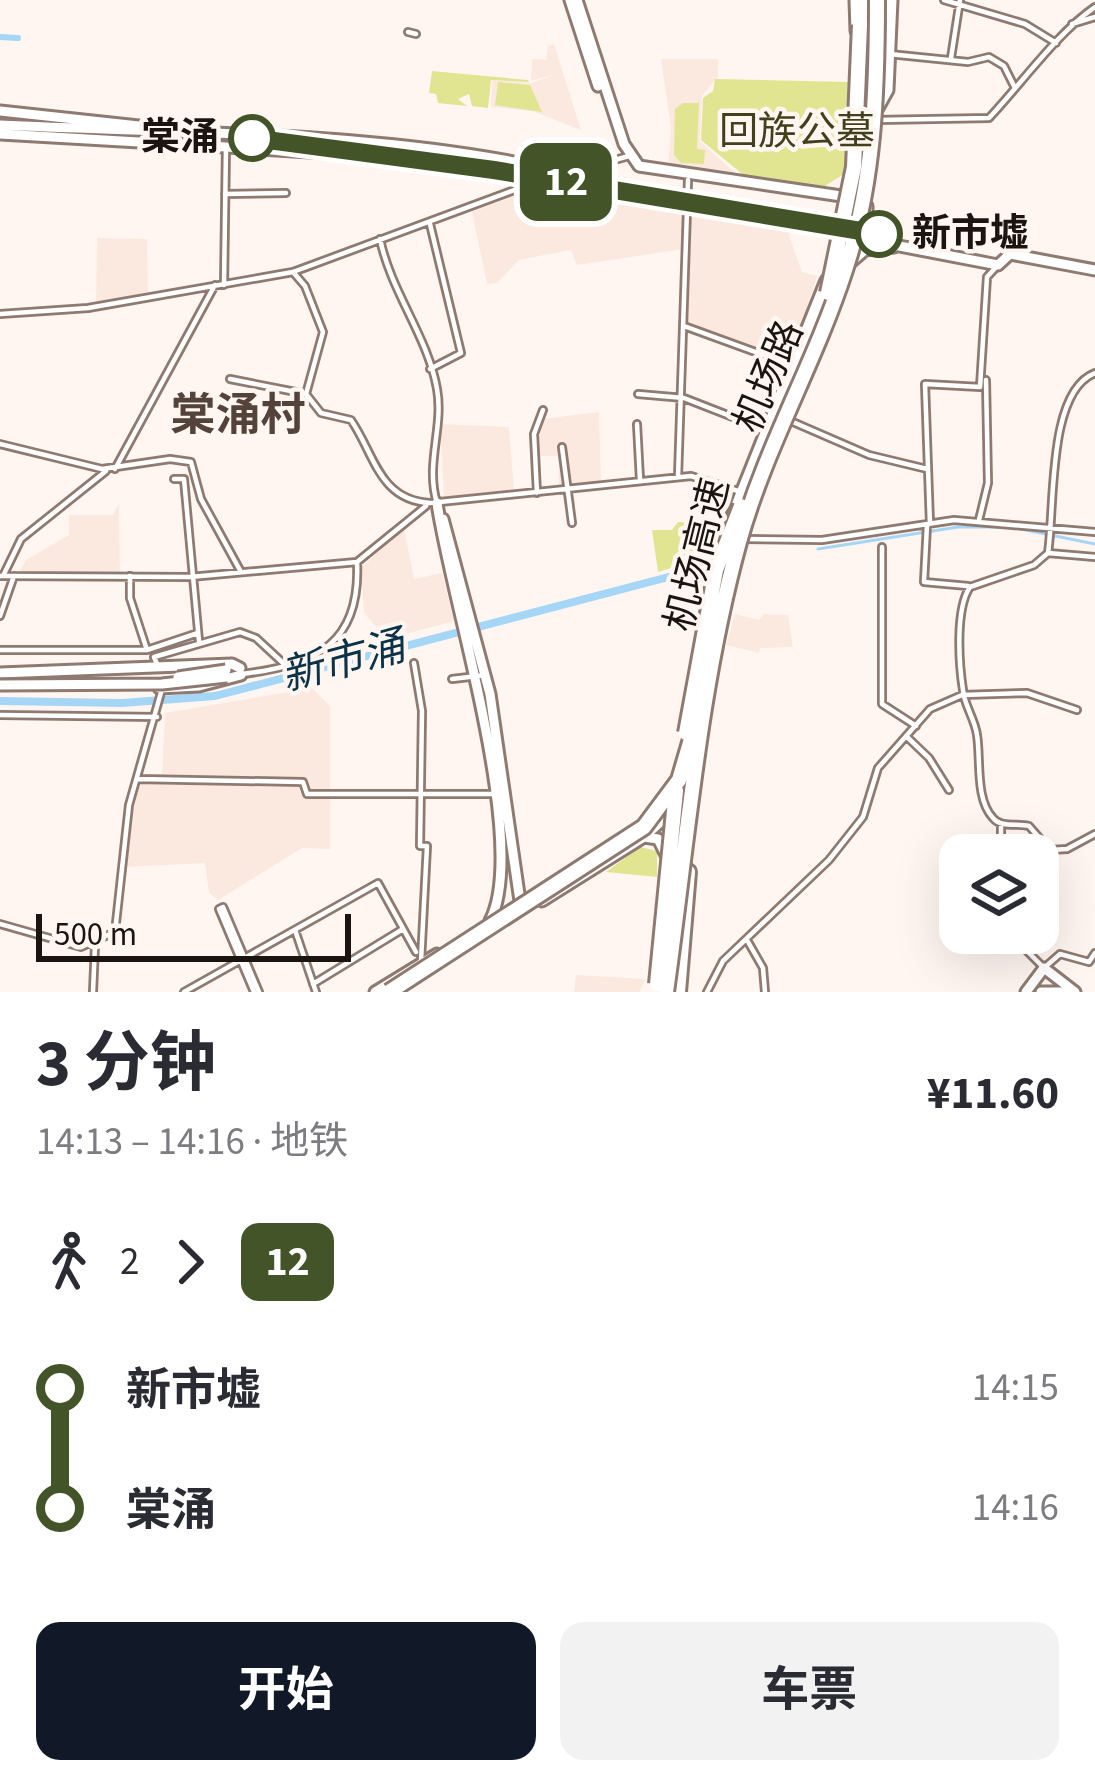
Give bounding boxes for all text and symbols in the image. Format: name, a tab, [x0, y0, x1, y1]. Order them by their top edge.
park label: 回族公墓	[719, 104, 875, 160]
place label: 棠涌	[141, 110, 219, 166]
marker: 棠涌	[230, 116, 274, 160]
line badge: 12	[512, 143, 620, 221]
text: 12	[544, 152, 588, 212]
place label: 新市墟	[912, 206, 1029, 262]
marker: 新市墟	[857, 212, 901, 256]
street label: 机场路	[720, 312, 818, 442]
district label: 棠涌村	[170, 384, 306, 448]
street label: 机场高速	[652, 473, 744, 637]
water label: 新市涌	[274, 616, 415, 707]
map controls	[939, 834, 1059, 954]
button: layers	[939, 834, 1059, 954]
scale bar	[36, 908, 351, 961]
text: 500 m	[54, 911, 137, 958]
text: 3 分钟	[36, 1017, 216, 1111]
text: ¥11.60	[927, 1062, 1059, 1126]
text: 14:13 – 14:16 · 地铁	[36, 1114, 348, 1170]
icon: walk	[36, 1229, 102, 1295]
icon: forward	[157, 1229, 223, 1295]
text: 12	[265, 1232, 310, 1292]
text: 2	[120, 1234, 139, 1290]
text: 新市墟	[126, 1359, 261, 1423]
text: 14:15	[972, 1360, 1059, 1416]
text: 棠涌	[126, 1479, 216, 1543]
text: 14:16	[972, 1480, 1059, 1536]
button: 开始	[36, 1622, 536, 1760]
button: 车票	[560, 1622, 1059, 1760]

